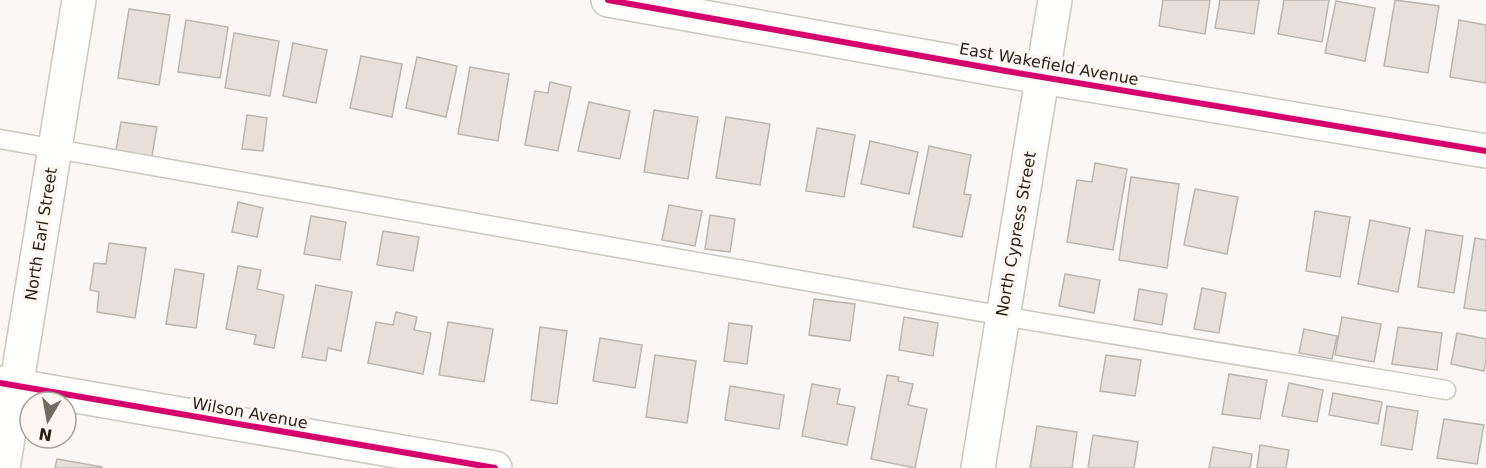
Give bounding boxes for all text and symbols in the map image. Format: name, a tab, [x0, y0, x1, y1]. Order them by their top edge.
street label: East Wakefield Avenue	[958, 39, 1140, 89]
street label: North Cypress Street	[992, 150, 1040, 318]
street label: North Earl Street	[21, 166, 61, 302]
north arrow	[18, 390, 78, 450]
street label: Wilson Avenue	[191, 393, 309, 433]
text: N	[37, 424, 54, 445]

